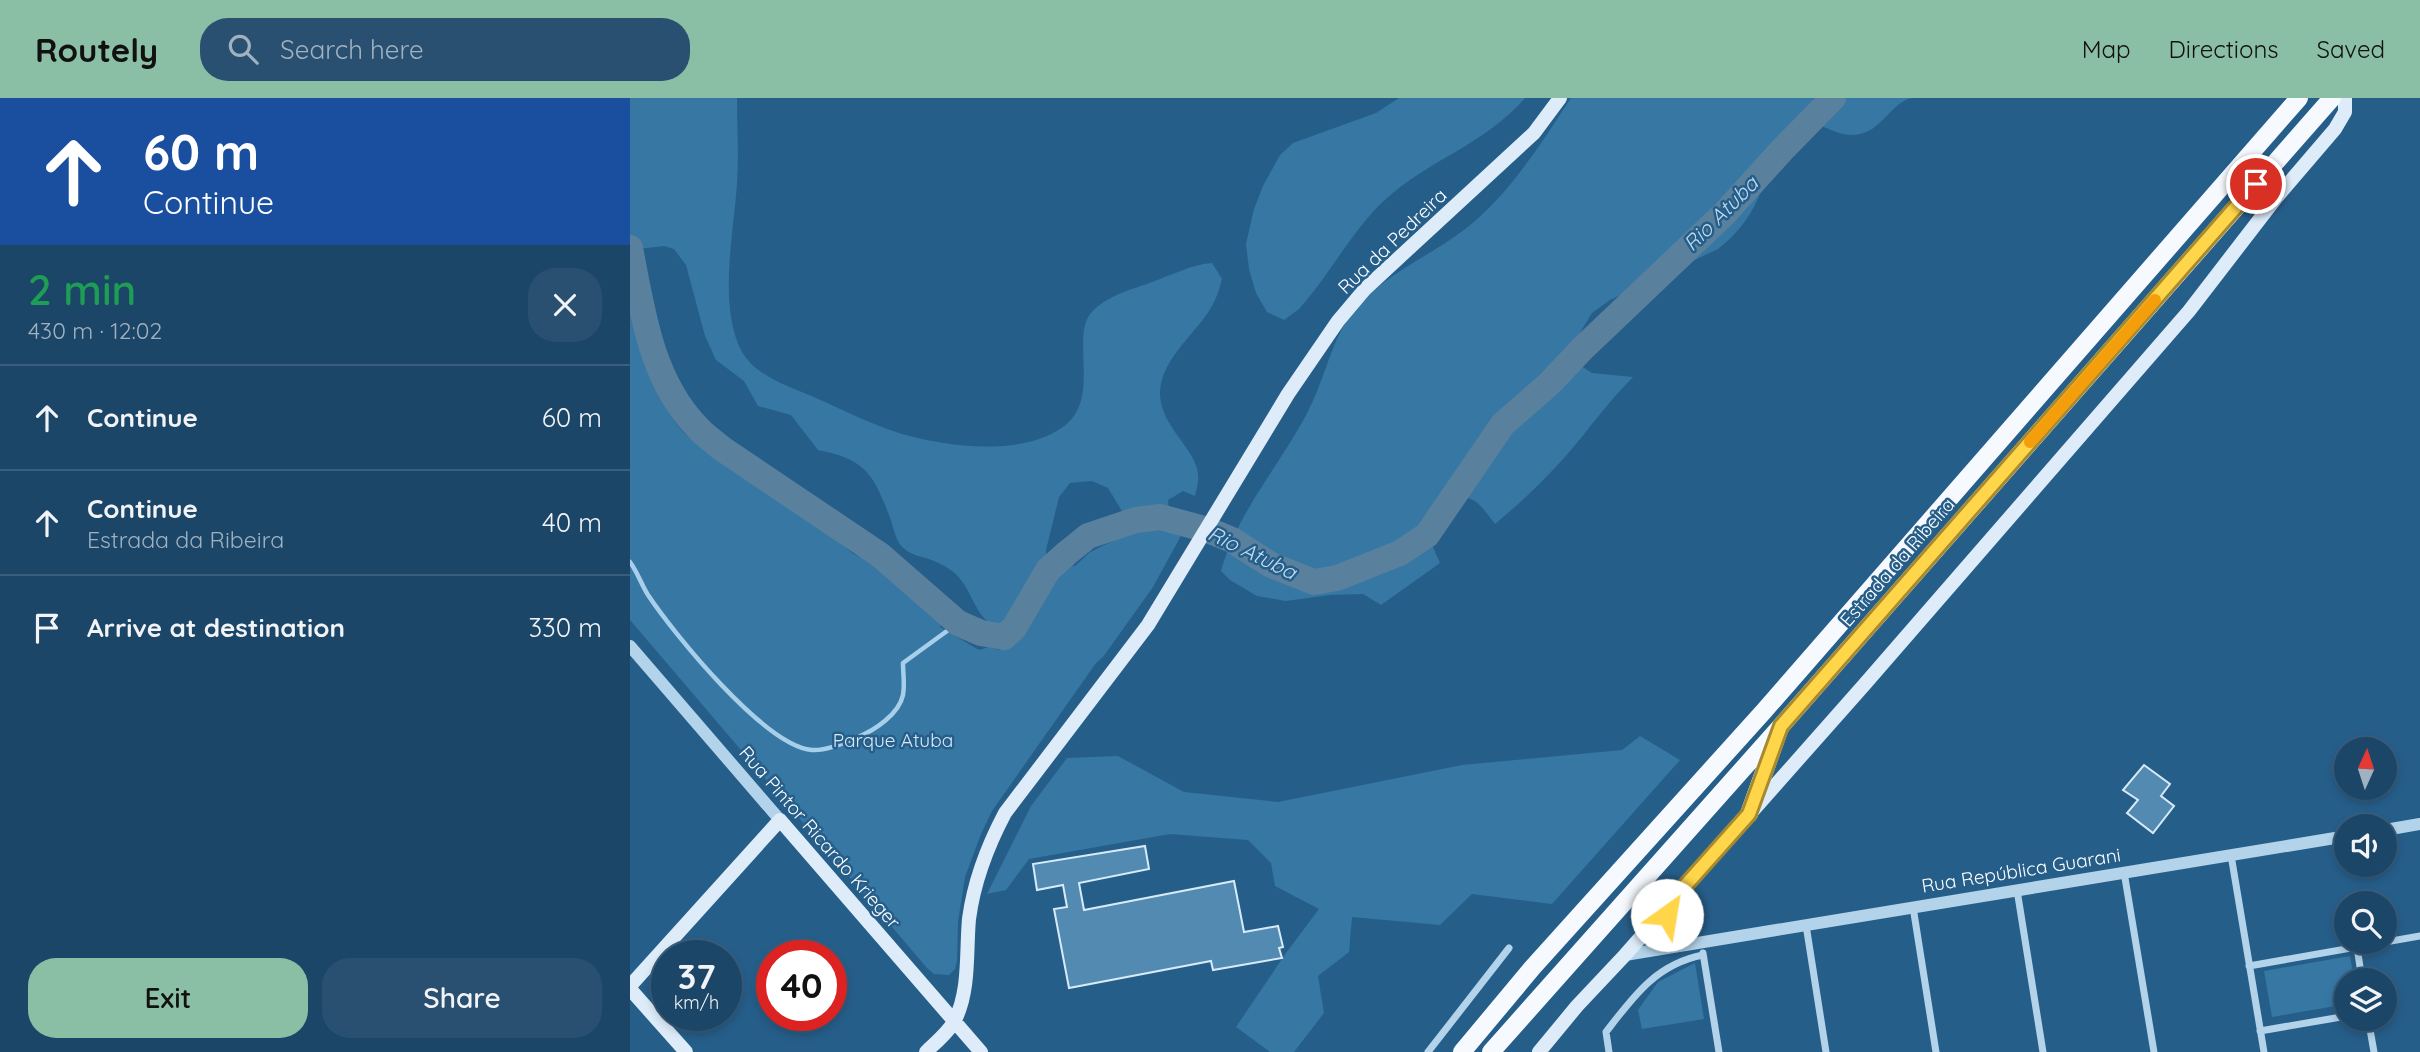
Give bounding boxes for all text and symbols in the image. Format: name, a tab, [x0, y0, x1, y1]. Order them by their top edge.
search box	[200, 18, 690, 81]
text: Routely	[35, 29, 158, 70]
icon: search	[224, 30, 262, 68]
text: Search here	[280, 33, 424, 66]
text: Map	[2082, 34, 2131, 64]
text: Directions	[2169, 34, 2279, 64]
text: Saved	[2317, 34, 2385, 64]
text: 60 m	[143, 121, 259, 182]
icon: ahead	[28, 126, 119, 217]
pin	[2226, 154, 2286, 214]
icon: arrive	[2237, 165, 2275, 203]
water label: Rio Atuba	[1678, 170, 1764, 256]
text: Continue	[143, 182, 274, 222]
street label: Rua da Pedreira	[1333, 183, 1451, 299]
text: 2 min	[28, 263, 136, 316]
button: close	[528, 268, 602, 342]
text: 430 m · 12:02	[28, 316, 162, 345]
icon: ahead	[28, 399, 66, 437]
text: Continue	[87, 401, 198, 434]
text: 60 m	[542, 401, 602, 434]
text: Continue	[87, 492, 198, 525]
street label: Estrada da Ribeira	[1835, 493, 1959, 631]
icon: ahead	[28, 504, 66, 542]
text: 40 m	[542, 506, 602, 539]
water label: Rio Atuba	[1204, 520, 1302, 585]
text: Estrada da Ribeira	[87, 525, 284, 554]
icon: arrive	[28, 609, 66, 647]
text: Arrive at destination	[87, 611, 345, 644]
text: 330 m	[528, 611, 602, 644]
park label: Parque Atuba	[833, 728, 953, 752]
north arrow	[2334, 737, 2398, 800]
map controls	[2334, 737, 2397, 1031]
street label: Rua Pintor Ricardo Krieger	[734, 741, 906, 934]
button: sound	[2334, 814, 2397, 877]
street label: Rua República Guarani	[1920, 842, 2122, 898]
position arrow	[1630, 878, 1704, 952]
button: search	[2334, 891, 2397, 954]
speed limit sign: 40	[756, 940, 847, 1031]
text: 37	[677, 954, 716, 998]
button: Exit	[28, 958, 308, 1038]
button: Share	[322, 958, 602, 1038]
button: layers	[2334, 968, 2397, 1031]
text: km/h	[674, 991, 719, 1014]

